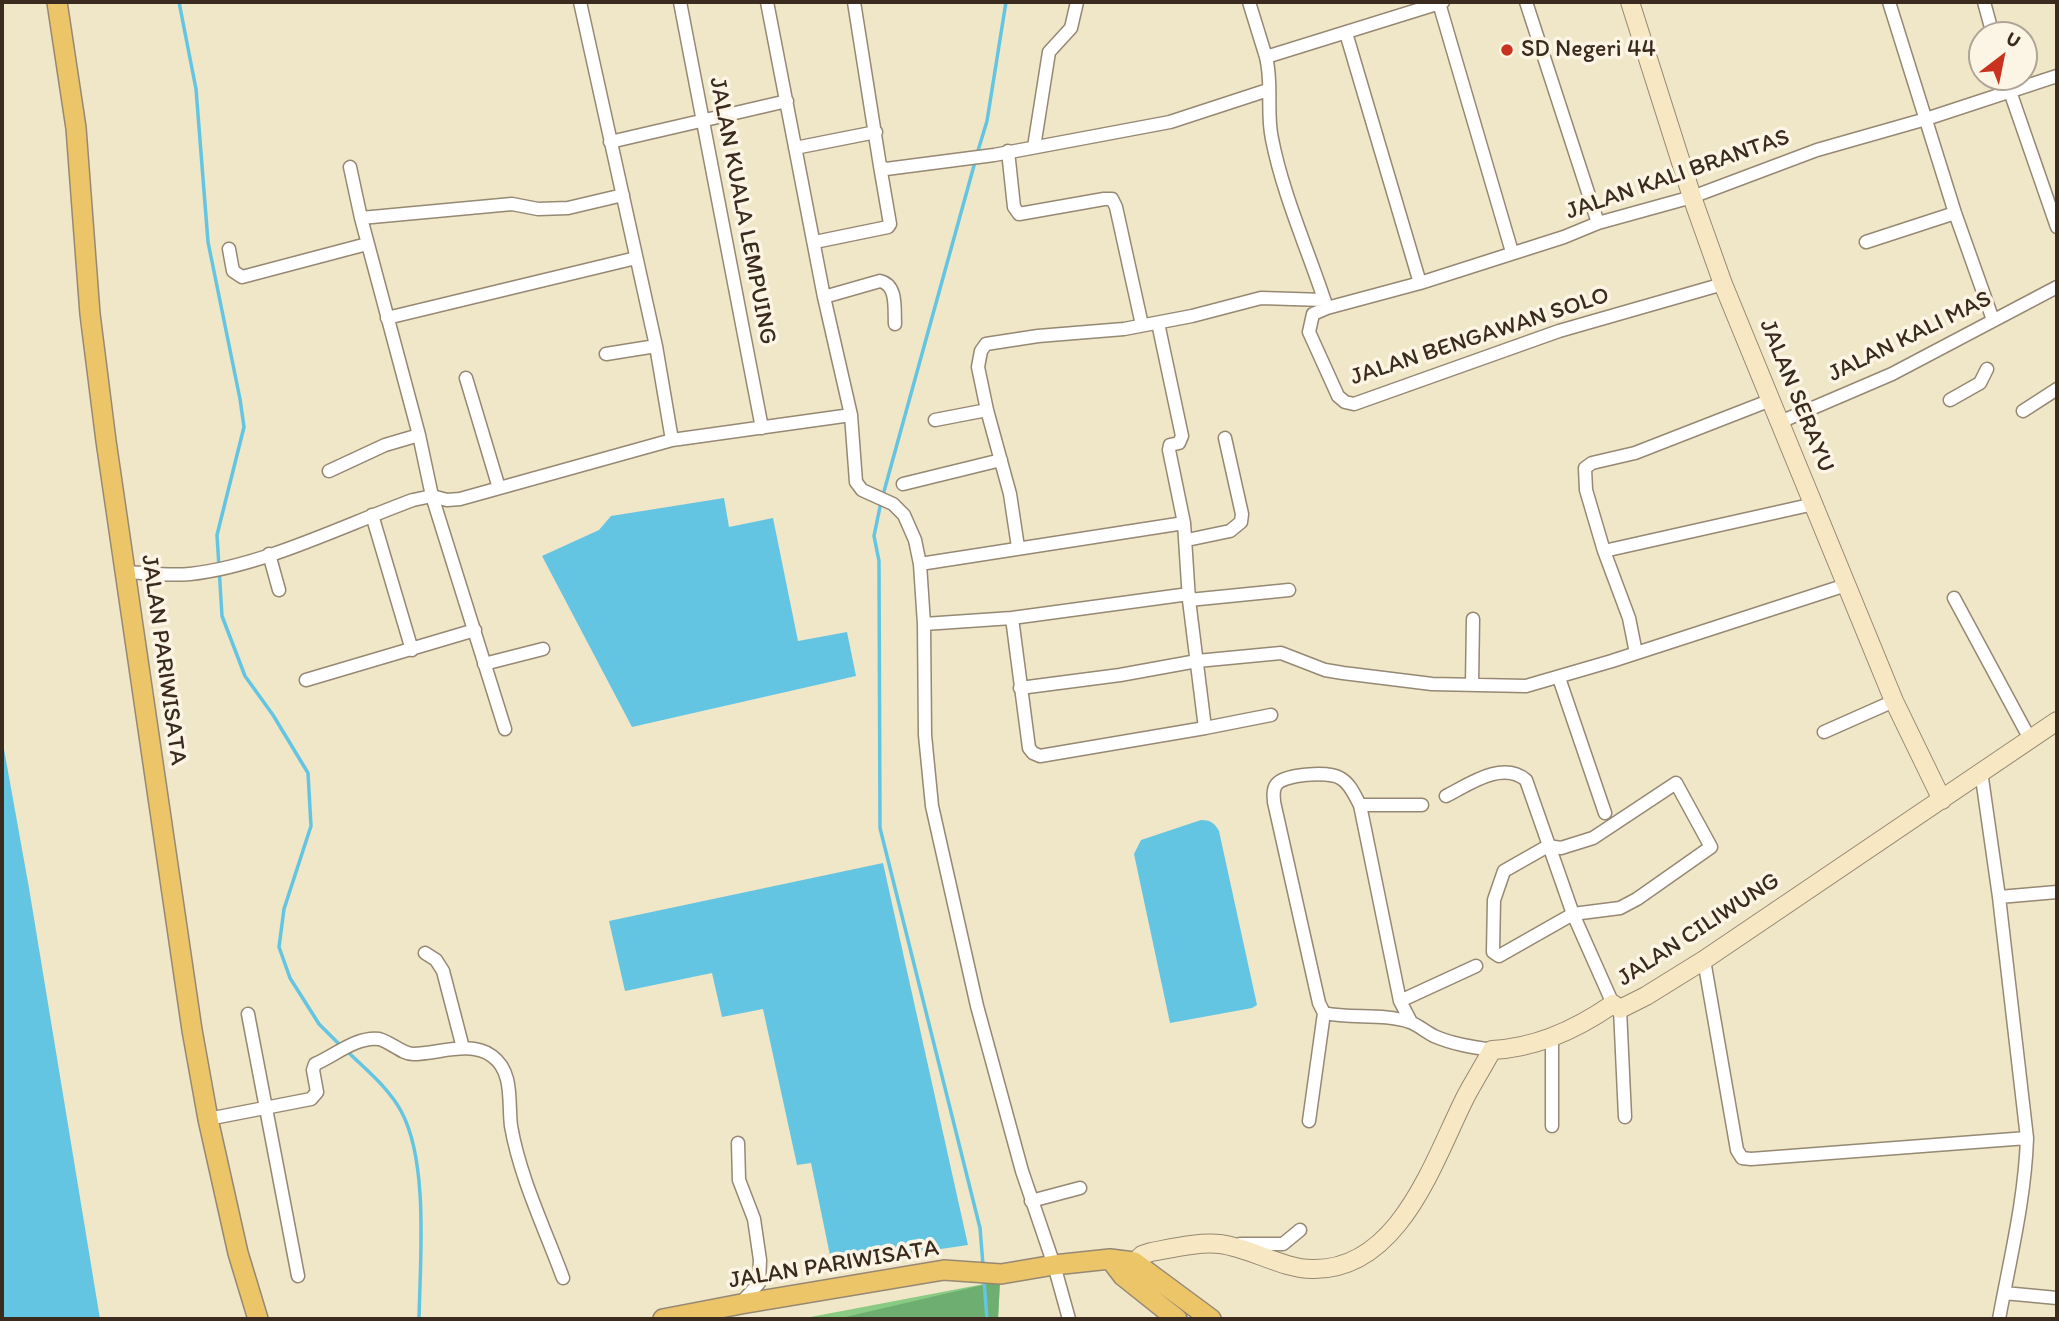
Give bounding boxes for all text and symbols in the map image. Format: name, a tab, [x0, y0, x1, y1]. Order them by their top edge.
north arrow	[1968, 21, 2038, 91]
text: U	[2002, 26, 2025, 53]
place label: SD Negeri 44	[1521, 36, 1656, 64]
marker: SD Negeri 44	[1499, 42, 1515, 58]
street label: JALAN KUALA LEMPUING	[702, 75, 782, 347]
street label: JALAN KALI BRANTAS	[1562, 123, 1794, 227]
street label: JALAN BENGAWAN SOLO	[1347, 282, 1613, 392]
street label: JALAN KALI MAS	[1824, 285, 1996, 389]
street label: JALAN SERAYU	[1752, 315, 1840, 477]
street label: JALAN PARIWISATA	[134, 553, 192, 767]
street label: JALAN CILIWUNG	[1612, 867, 1786, 993]
street label: JALAN PARIWISATA	[727, 1234, 941, 1296]

